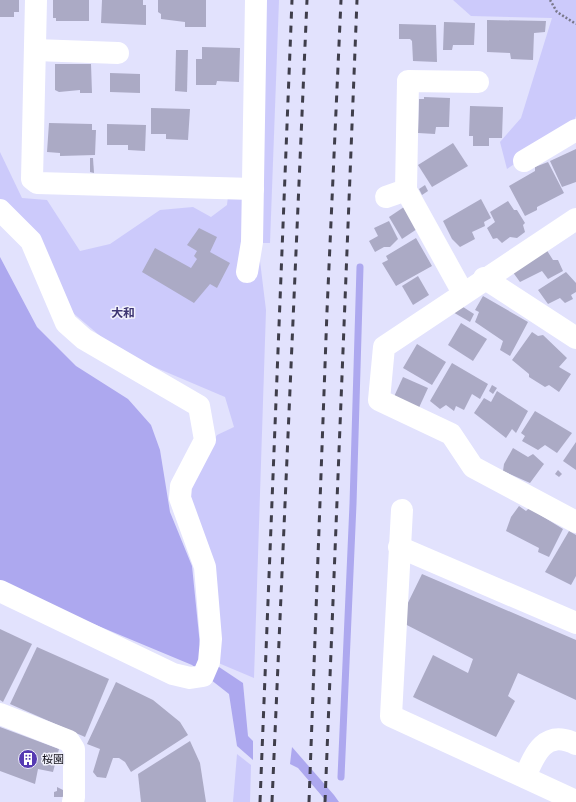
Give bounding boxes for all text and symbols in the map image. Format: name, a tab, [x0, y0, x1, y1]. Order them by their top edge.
district label: 大和	[111, 305, 135, 320]
building icon: 桜園	[17, 748, 39, 770]
place label: 桜園	[42, 752, 64, 766]

